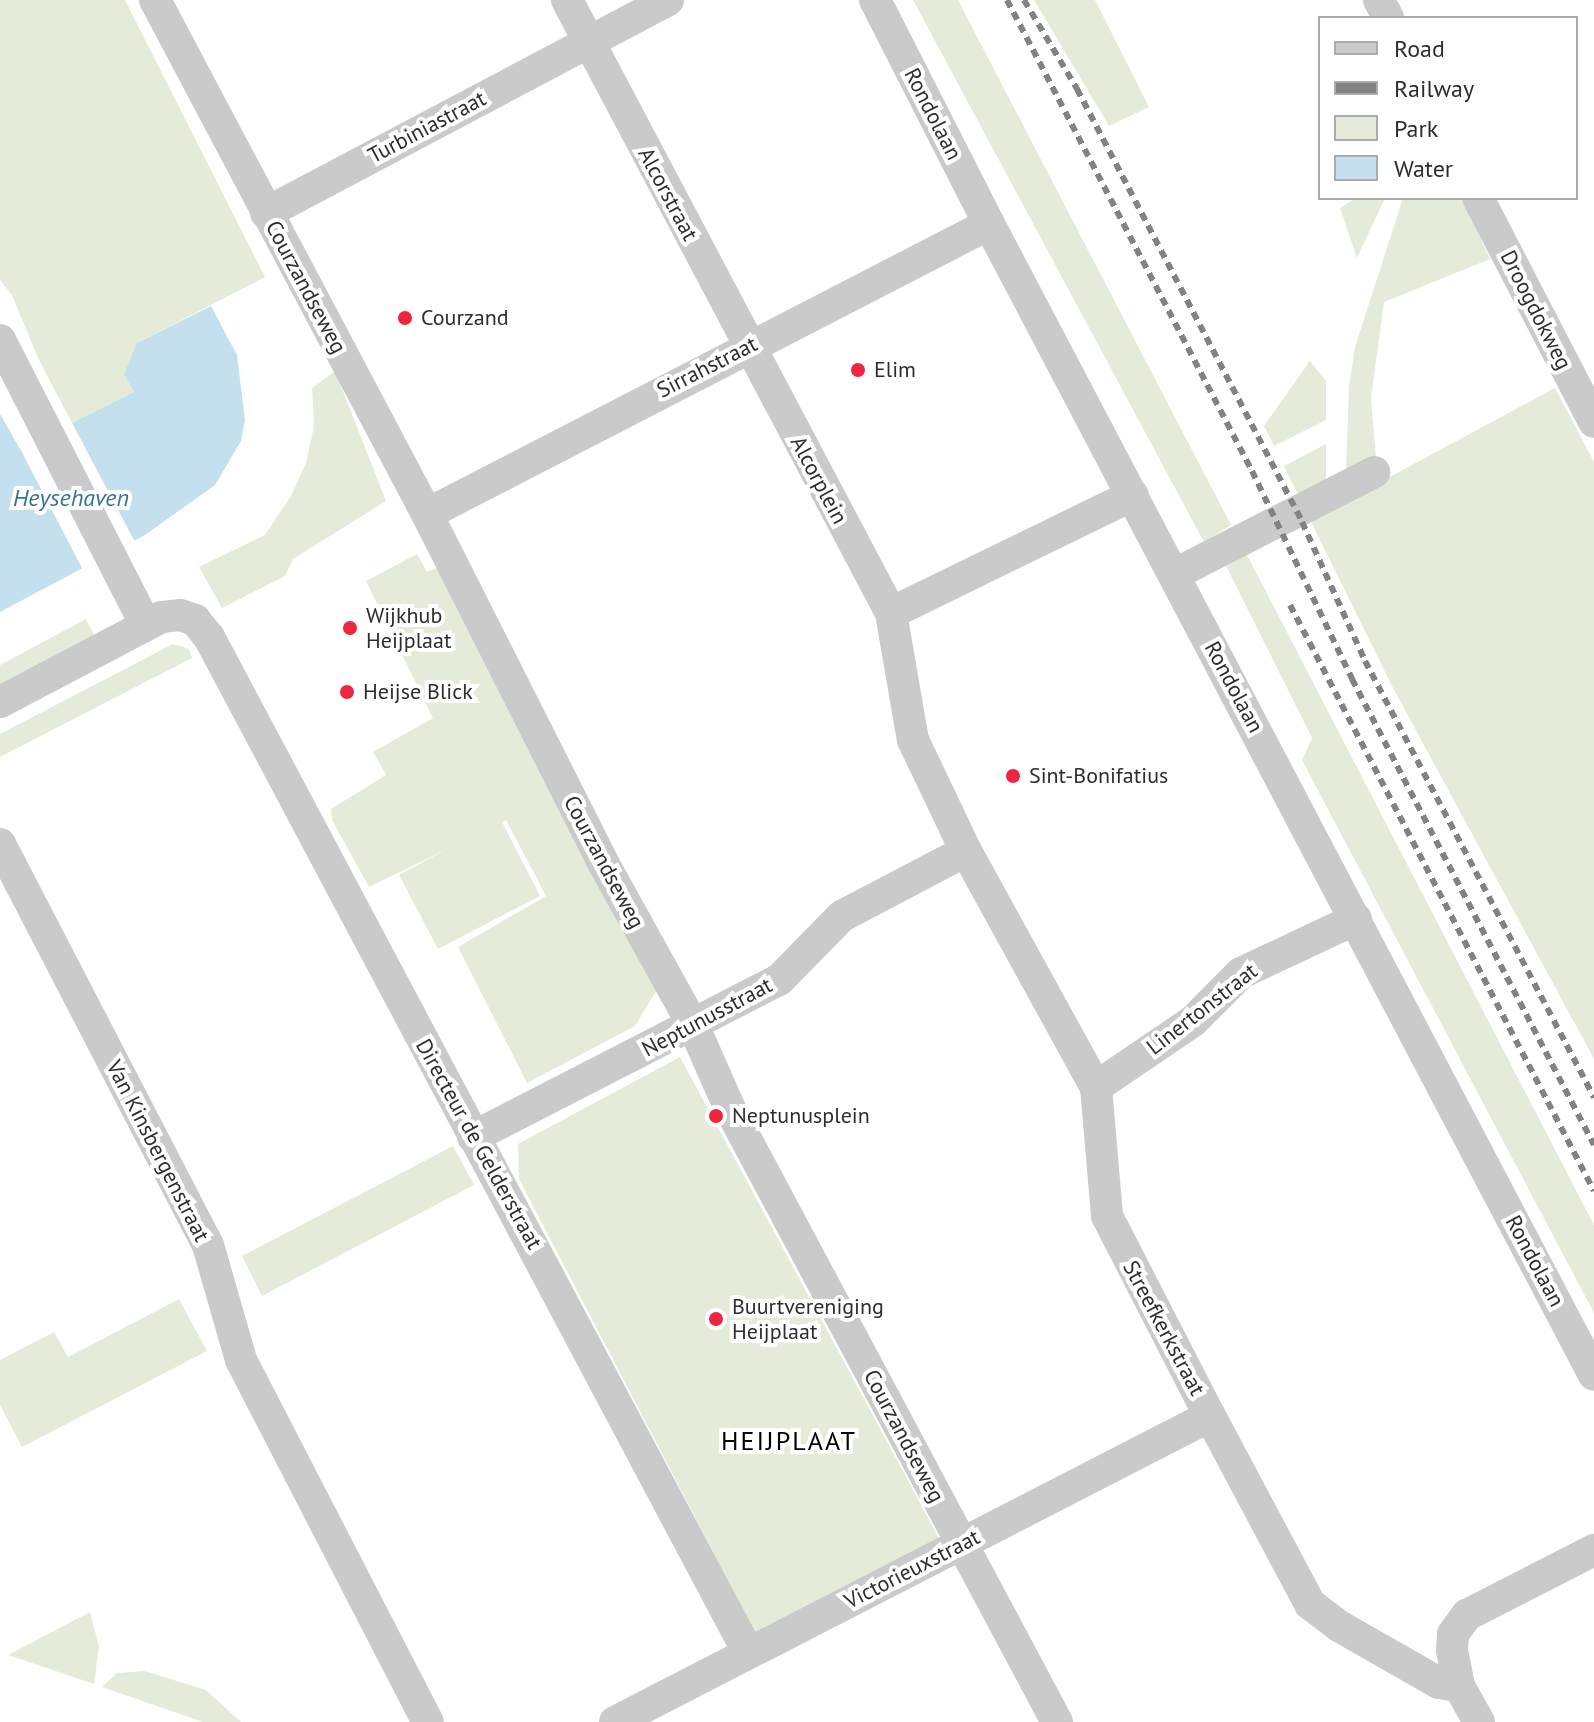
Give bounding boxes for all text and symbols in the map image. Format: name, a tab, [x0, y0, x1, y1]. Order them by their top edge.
legend	[1318, 16, 1578, 200]
text: Road	[1394, 33, 1445, 64]
street label: Rondolaan	[899, 64, 967, 164]
text: Railway	[1394, 73, 1474, 104]
street label: Turbiniastraat	[364, 85, 490, 169]
text: Park	[1394, 113, 1438, 144]
street label: Alcorstraat	[633, 143, 703, 245]
text: Water	[1394, 153, 1453, 184]
street label: Courzandseweg	[260, 216, 352, 358]
street label: Droogdokweg	[1495, 246, 1577, 374]
place label: Courzand	[421, 305, 509, 331]
marker: Courzand	[396, 309, 414, 327]
street label: Sirrahstraat	[652, 331, 762, 403]
place label: Elim	[874, 357, 916, 383]
marker: Elim	[849, 361, 867, 379]
street label: Alcorplein	[785, 432, 853, 528]
water label: Heysehaven	[13, 484, 129, 512]
place label: Wijkhub Heijplaat	[366, 602, 451, 654]
marker: Wijkhub Heijplaat	[341, 619, 359, 637]
street label: Rondolaan	[1199, 637, 1269, 737]
place label: Heijse Blick	[363, 679, 473, 705]
marker: Heijse Blick	[338, 683, 356, 701]
place label: Sint-Bonifatius	[1029, 763, 1168, 789]
marker: Sint-Bonifatius	[1004, 767, 1022, 785]
street label: Courzandseweg	[558, 791, 650, 933]
street label: Linertonstraat	[1141, 958, 1263, 1060]
street label: Neptunusstraat	[637, 972, 777, 1062]
street label: Directeur de Gelderstraat	[410, 1034, 548, 1254]
street label: Van Kinsbergenstraat	[101, 1056, 215, 1246]
place label: Neptunusplein	[732, 1103, 870, 1129]
marker: Neptunusplein	[707, 1107, 725, 1125]
street label: Rondolaan	[1500, 1211, 1570, 1311]
street label: Streefkerkstraat	[1117, 1256, 1211, 1400]
place label: Buurtvereniging Heijplaat	[732, 1293, 884, 1344]
marker: Buurtvereniging Heijplaat	[707, 1310, 725, 1328]
street label: Courzandseweg	[858, 1365, 950, 1507]
district label: HEIJPLAAT	[721, 1425, 857, 1457]
street label: Victorieuxstraat	[840, 1524, 984, 1614]

